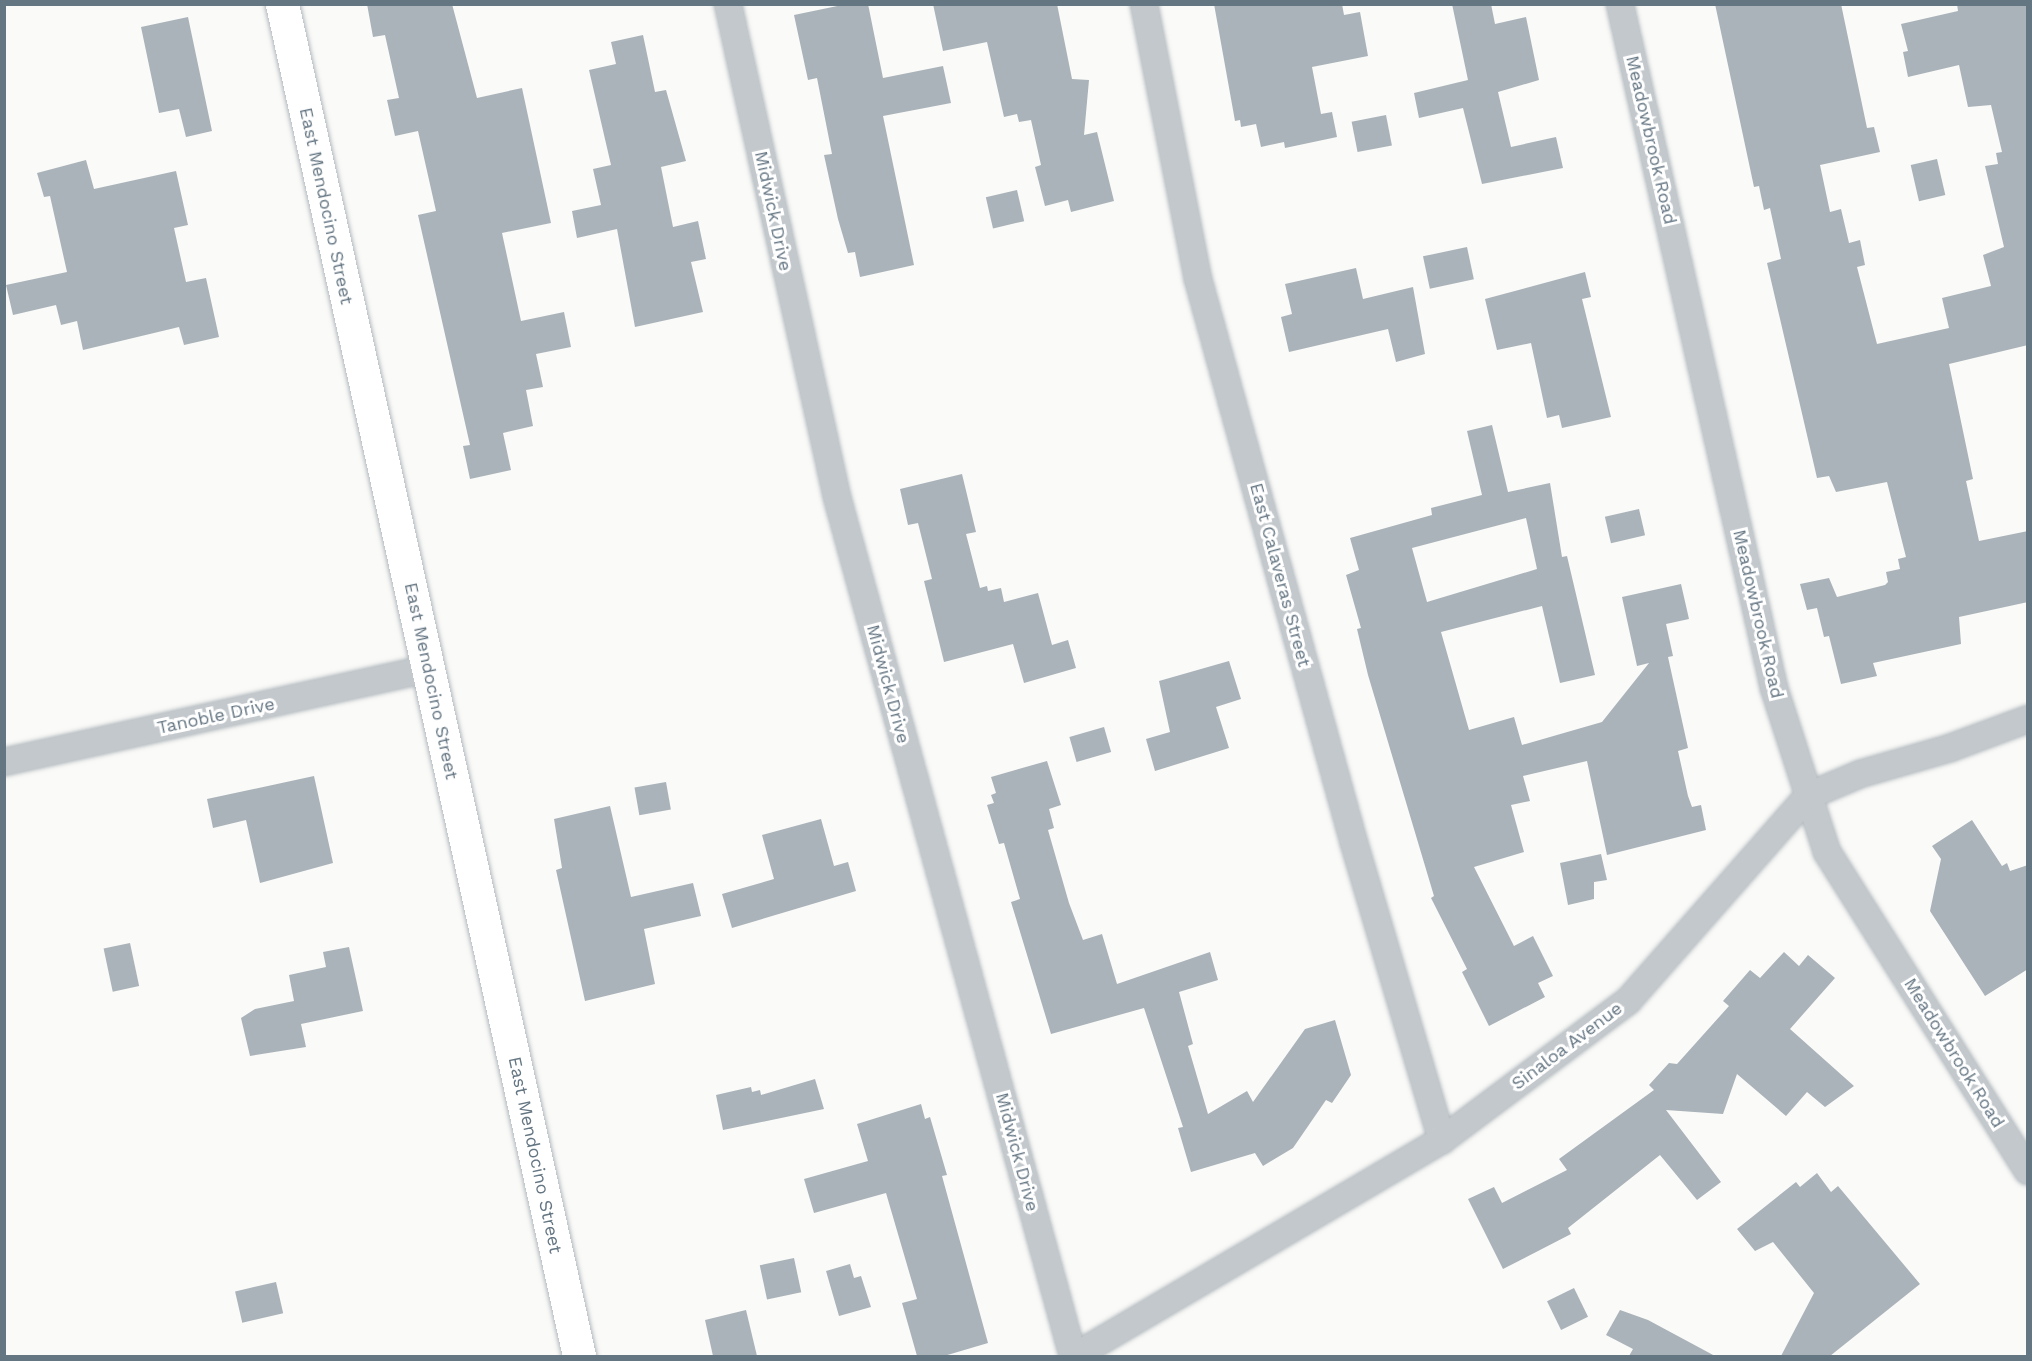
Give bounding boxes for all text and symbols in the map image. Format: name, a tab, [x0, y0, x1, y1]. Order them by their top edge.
street label: Meadowbrook Road	[1621, 53, 1681, 227]
street label: East Mendocino Street	[295, 106, 357, 306]
street label: Midwick Drive	[750, 149, 796, 273]
street label: East Calaveras Street	[1245, 481, 1315, 669]
street label: Meadowbrook Road	[1728, 527, 1788, 701]
street label: East Mendocino Street	[400, 581, 462, 781]
street label: Midwick Drive	[862, 622, 914, 746]
street label: Tanoble Drive	[155, 693, 277, 739]
street label: Meadowbrook Road	[1899, 974, 2009, 1132]
street label: Sinaloa Avenue	[1507, 997, 1627, 1095]
street label: East Mendocino Street	[504, 1055, 566, 1255]
street label: Midwick Drive	[991, 1090, 1043, 1214]

